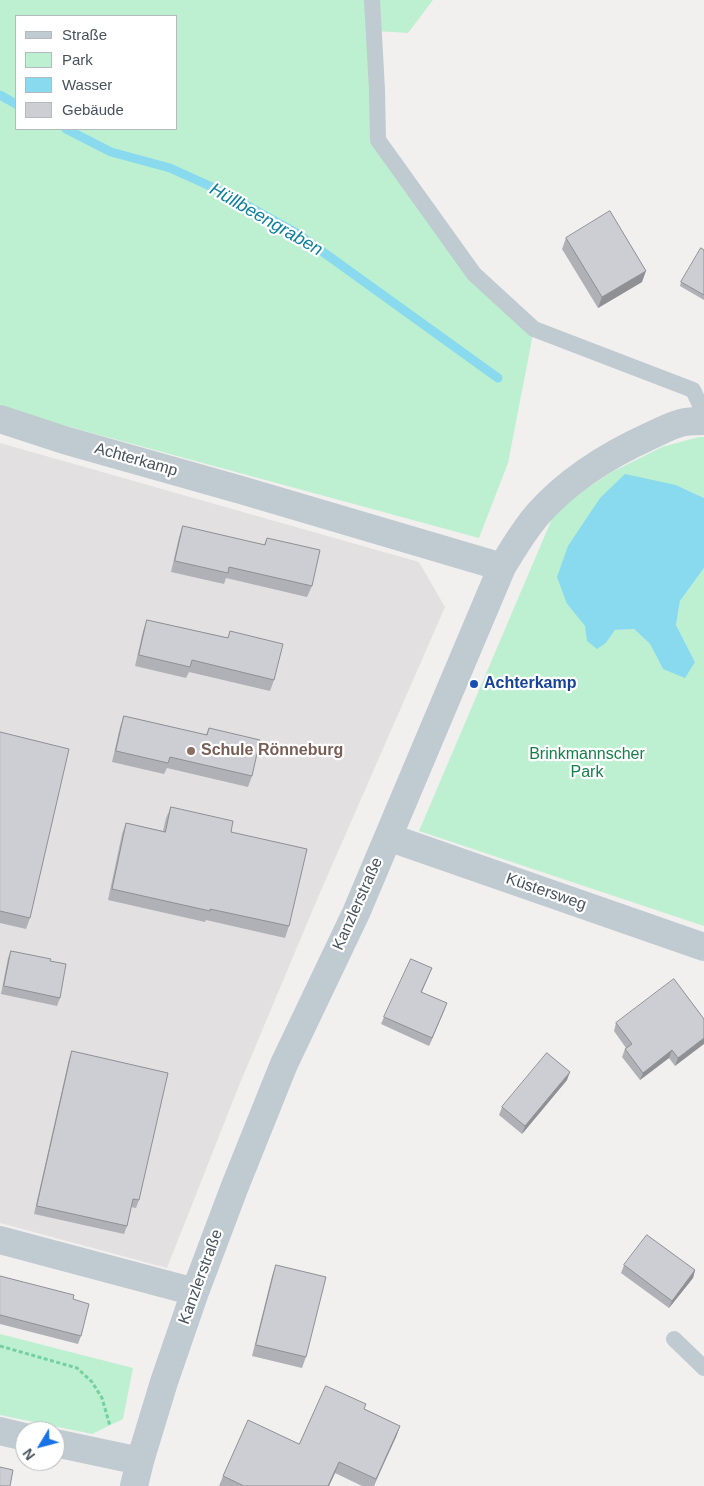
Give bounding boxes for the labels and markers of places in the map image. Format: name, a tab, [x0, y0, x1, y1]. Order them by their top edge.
place label: Achterkamp	[484, 674, 576, 694]
marker: Achterkamp	[468, 678, 480, 690]
place label: Schule Rönneburg	[201, 741, 343, 761]
marker: Schule Rönneburg	[185, 745, 197, 757]

